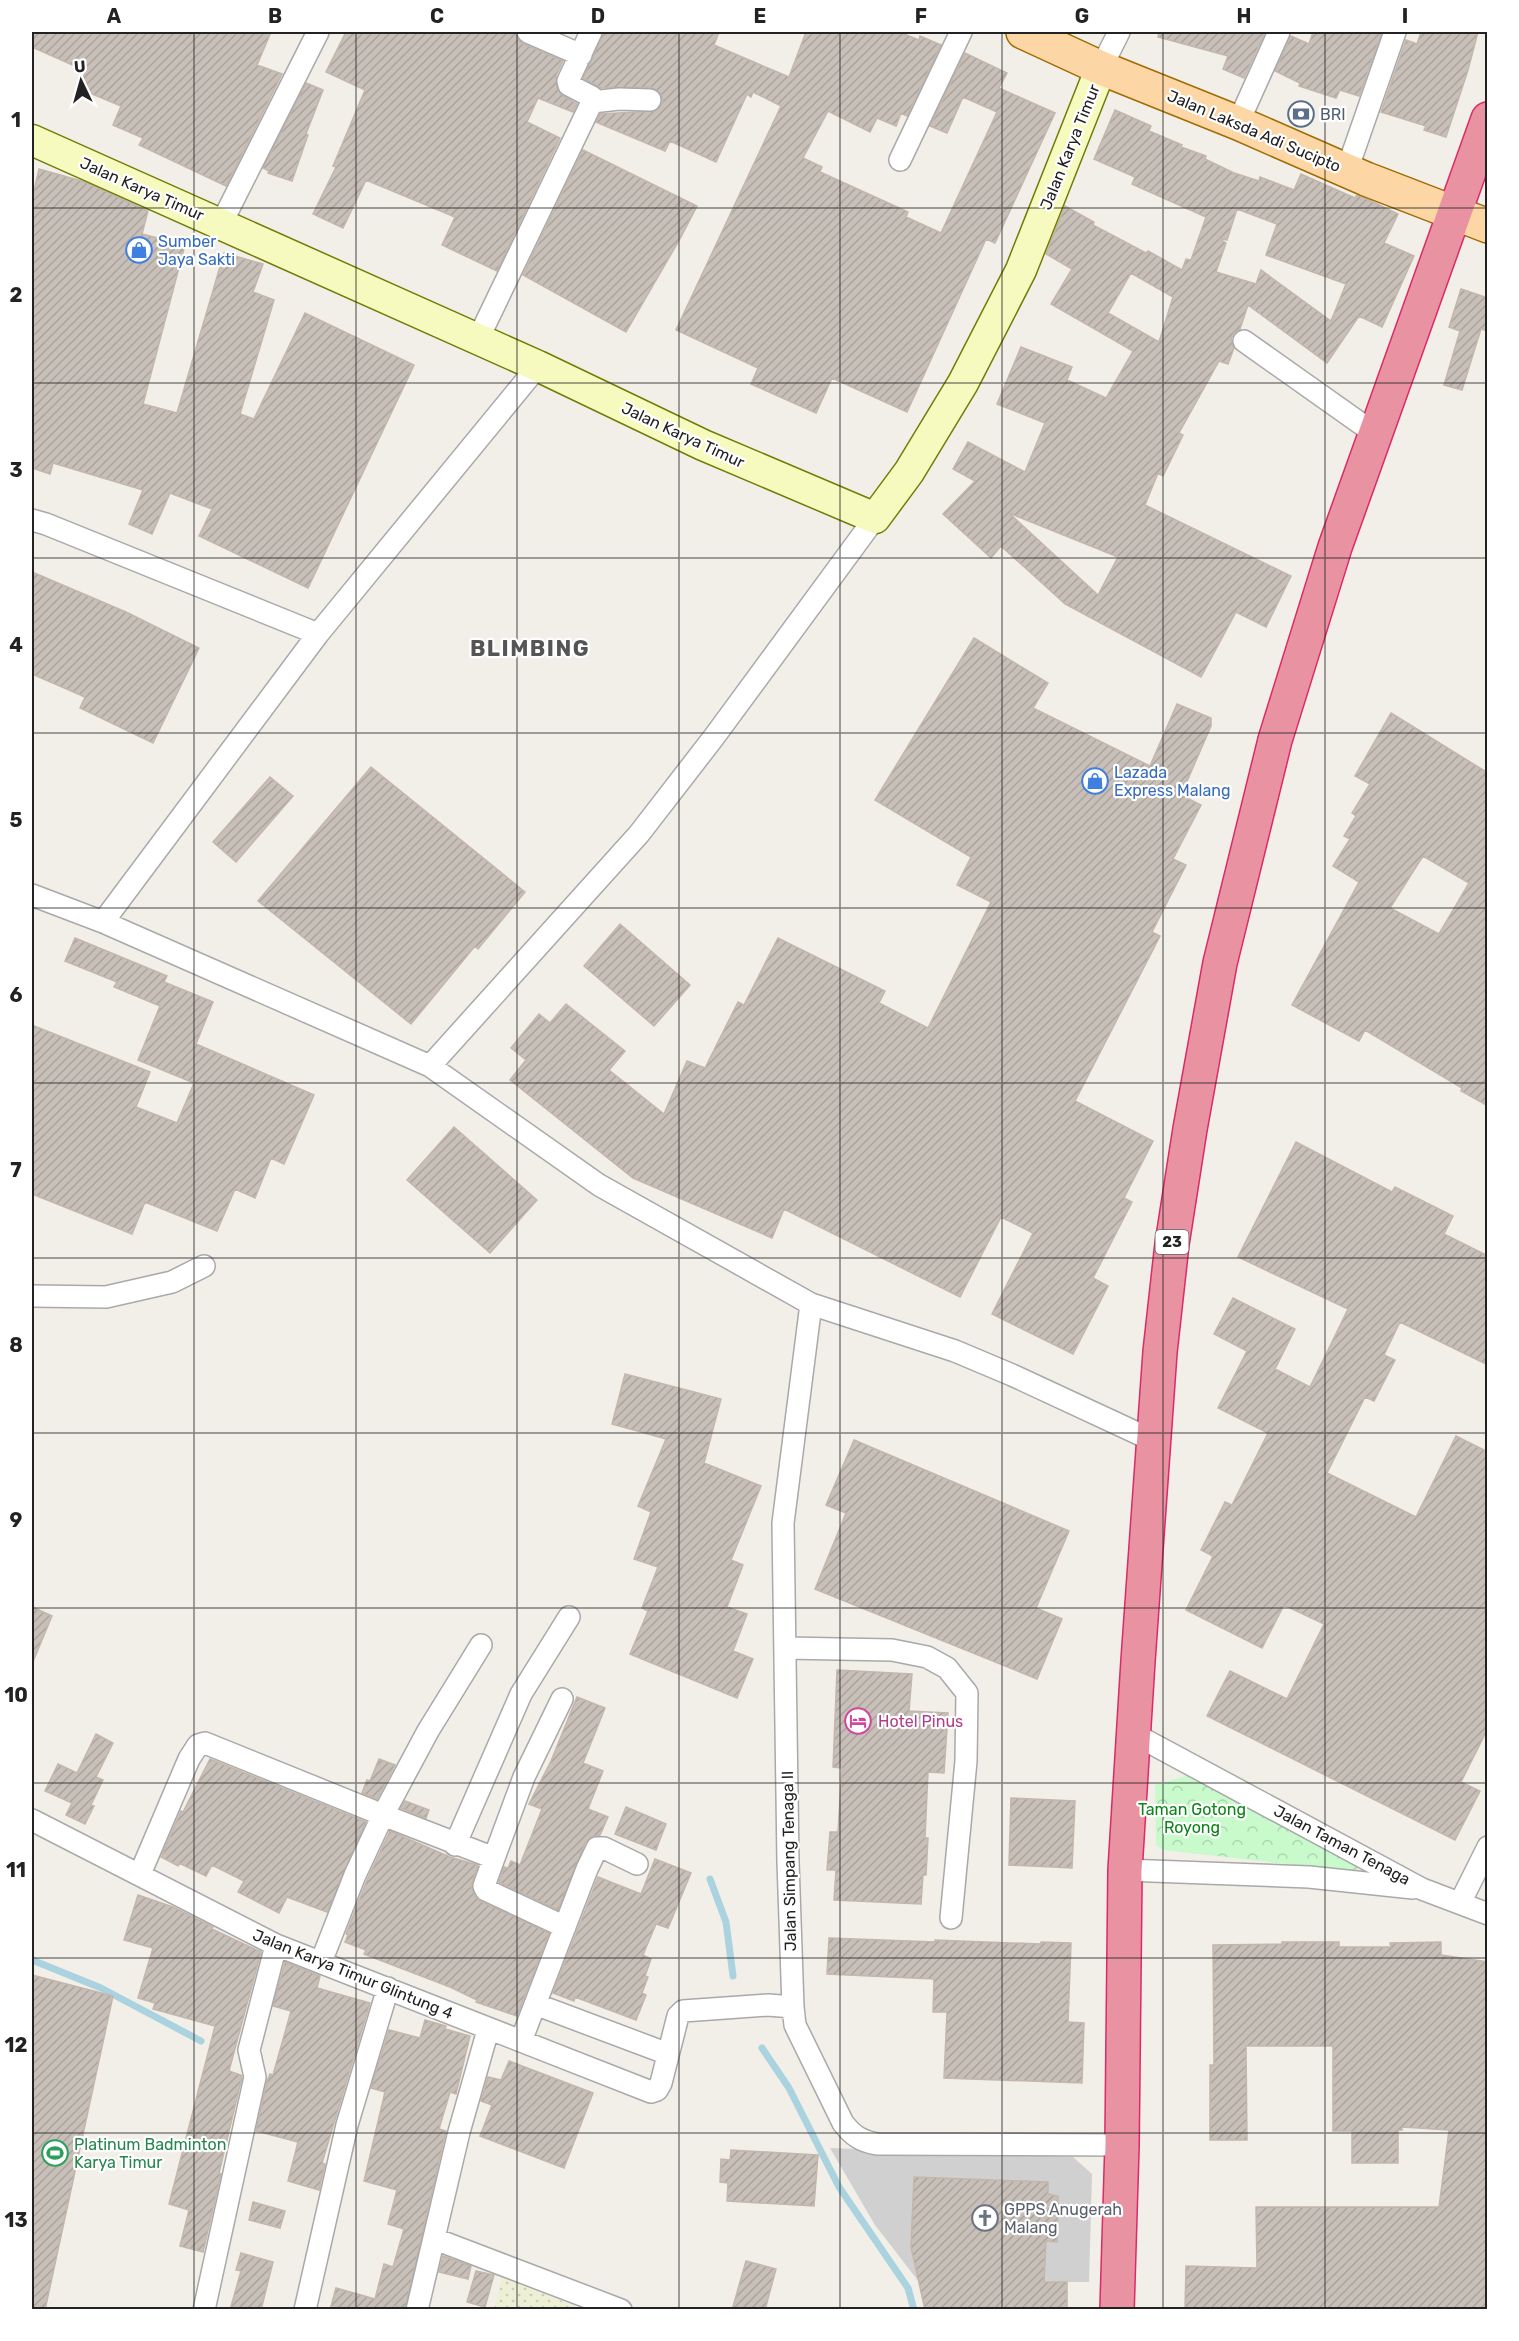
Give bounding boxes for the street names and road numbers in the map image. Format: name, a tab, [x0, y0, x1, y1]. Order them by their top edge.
street label: Jalan Karya Timur	[1036, 82, 1104, 212]
street label: Jalan Laksda Adi Sucipto	[1165, 86, 1343, 176]
street label: Jalan Karya Timur	[77, 153, 207, 225]
street label: Jalan Karya Timur	[618, 398, 748, 472]
road number: 23	[1156, 1230, 1188, 1254]
street label: Jalan Simpang Tenaga II	[778, 1770, 800, 1952]
street label: Jalan Taman Tenaga	[1271, 1801, 1413, 1889]
street label: Jalan Karya Timur Glintung 4	[250, 1925, 456, 2023]

